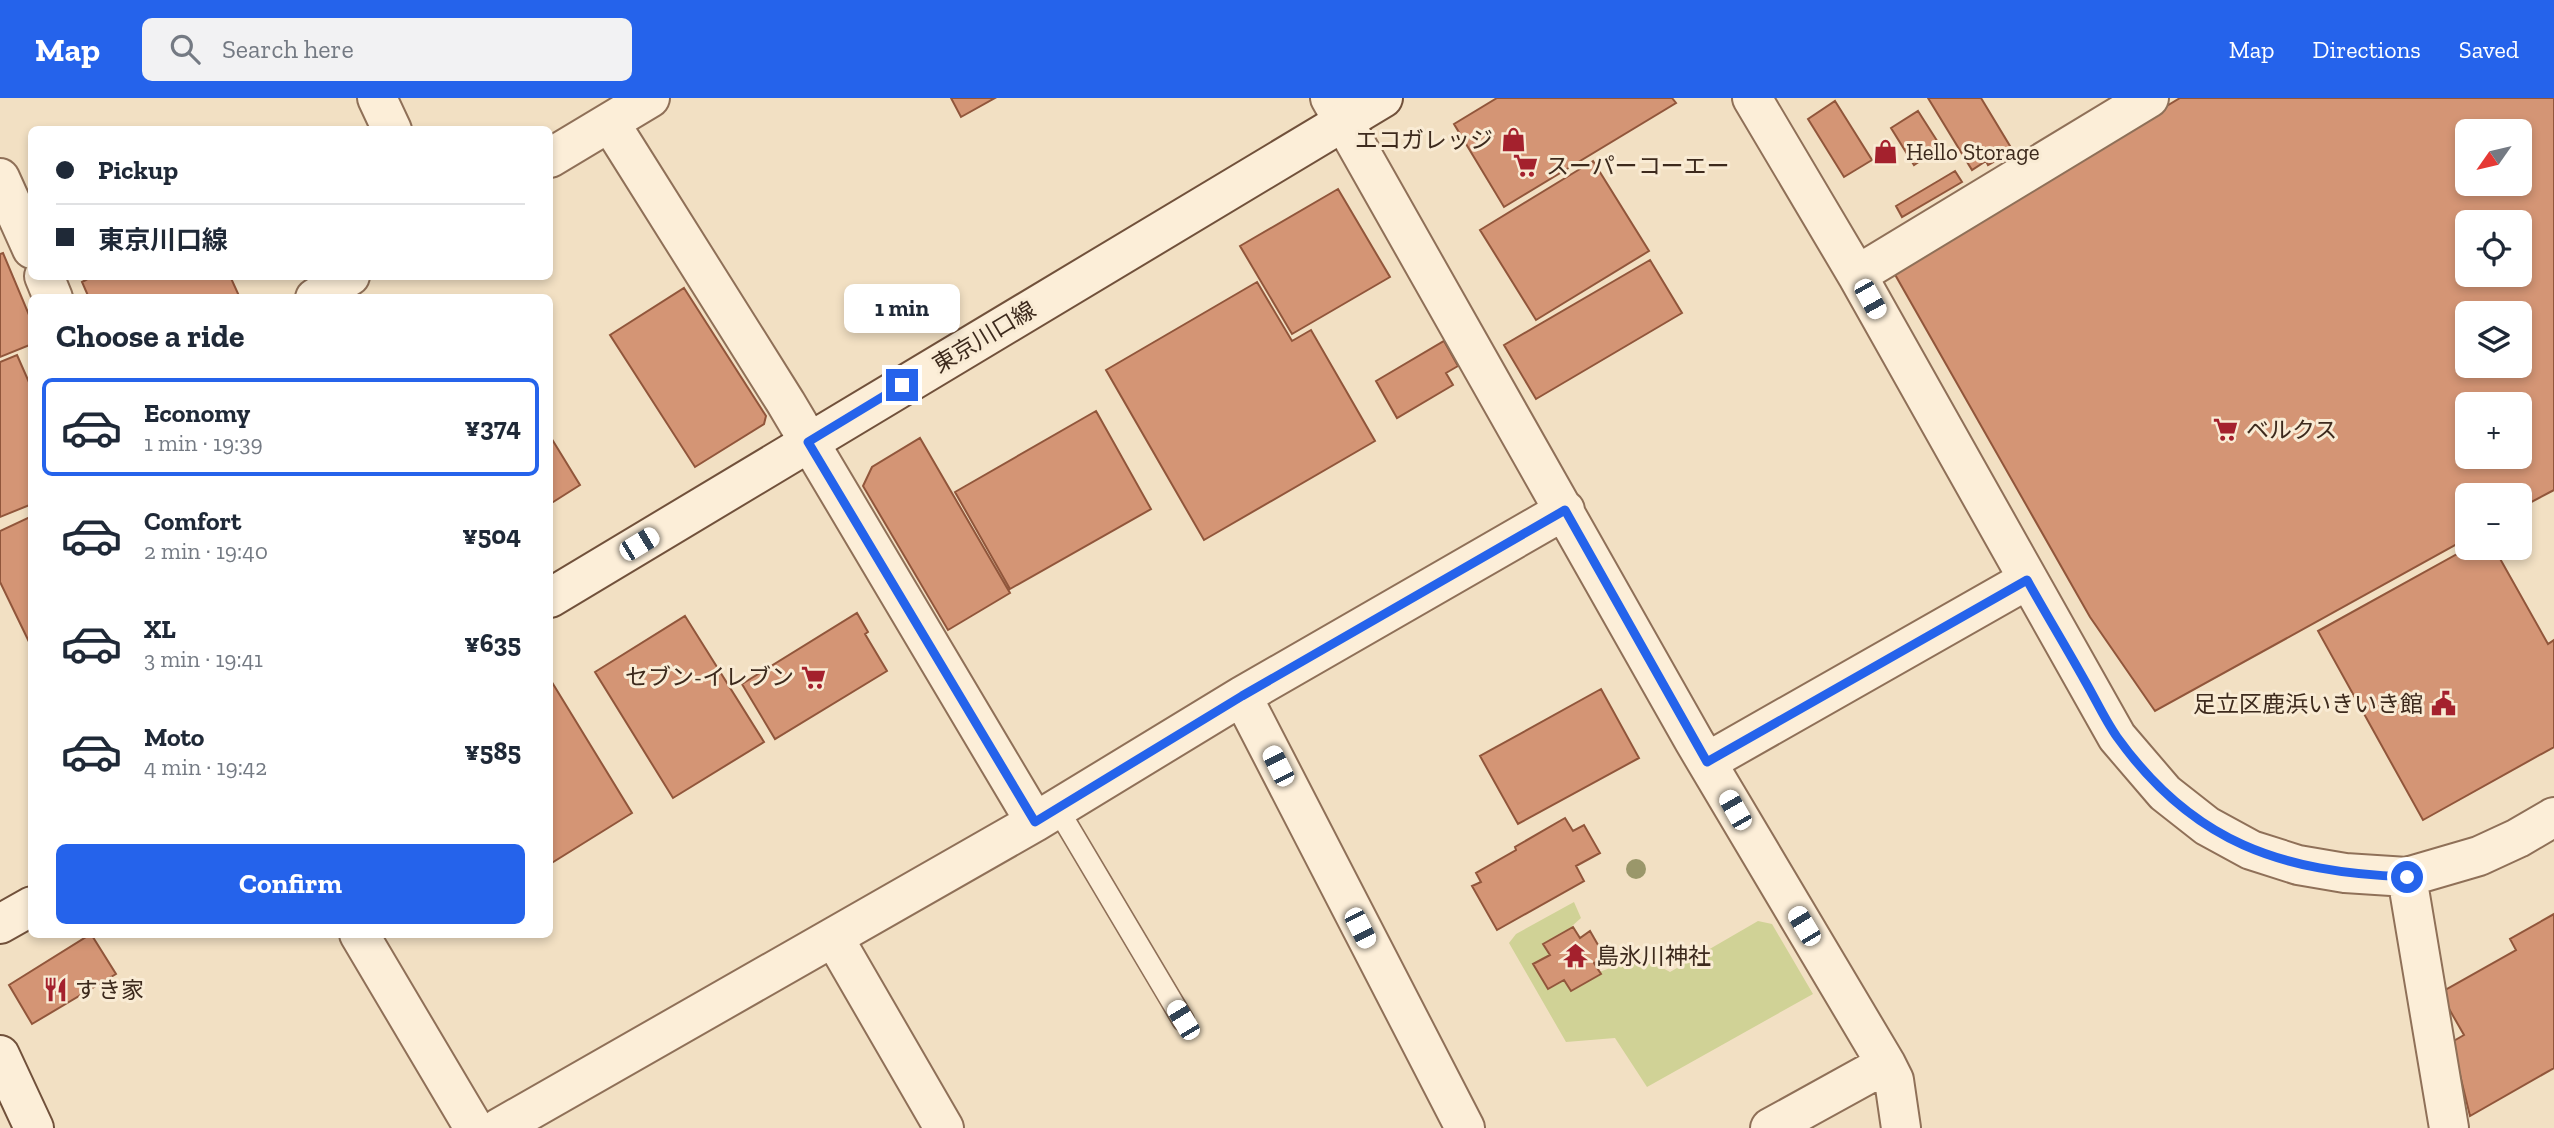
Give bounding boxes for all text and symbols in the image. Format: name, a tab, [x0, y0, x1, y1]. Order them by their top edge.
search box	[142, 18, 632, 81]
text: Map	[35, 30, 100, 69]
icon: search	[166, 30, 204, 68]
text: Search here	[222, 33, 354, 65]
text: Map	[2229, 35, 2275, 64]
text: Directions	[2313, 35, 2421, 64]
text: Saved	[2459, 35, 2519, 64]
north arrow	[2455, 119, 2532, 196]
map controls	[2455, 119, 2532, 560]
place label: エコガレッジ	[1355, 126, 1493, 154]
shop icon: エコガレッジ	[1499, 126, 1527, 154]
shop icon: Hello Storage	[1872, 138, 1900, 166]
place label: Hello Storage	[1906, 138, 2040, 166]
supermarket icon: スーパーコーエー	[1512, 152, 1540, 180]
place label: スーパーコーエー	[1546, 152, 1730, 180]
text: Pickup	[98, 154, 178, 186]
button: locate	[2455, 210, 2532, 287]
text: 東京川口線	[98, 224, 228, 256]
car	[1851, 276, 1890, 322]
callout: 1 min	[844, 284, 960, 332]
text: 1 min	[875, 294, 929, 322]
street label: 東京川口線	[928, 295, 1040, 379]
button: layers	[2455, 301, 2532, 378]
text: Choose a ride	[56, 317, 244, 355]
route end	[886, 369, 918, 401]
button: +	[2455, 392, 2532, 469]
icon: car	[60, 396, 123, 459]
text: Economy	[144, 397, 250, 429]
text: ¥374	[464, 411, 521, 443]
supermarket icon: ベルクス	[2212, 416, 2240, 444]
place label: ベルクス	[2246, 416, 2337, 444]
text: 1 min · 19:39	[144, 429, 263, 457]
button: −	[2455, 483, 2532, 560]
icon: car	[60, 504, 123, 567]
text: Comfort	[144, 505, 241, 537]
text: ¥504	[462, 519, 521, 551]
car	[616, 524, 663, 564]
text: 2 min · 19:40	[144, 537, 268, 565]
icon: car	[60, 612, 123, 675]
text: XL	[144, 613, 176, 645]
text: ¥635	[464, 627, 521, 659]
text: 3 min · 19:41	[144, 645, 263, 673]
place label: セブン-イレブン	[625, 663, 794, 691]
supermarket icon: セブン-イレブン	[800, 663, 828, 691]
place label: 足立区鹿浜いきいき館	[2193, 690, 2423, 718]
public building icon: 足立区鹿浜いきいき館	[2429, 690, 2457, 718]
icon: car	[60, 720, 123, 783]
text: Moto	[144, 721, 204, 753]
text: ¥585	[464, 735, 521, 767]
car	[1260, 743, 1297, 789]
text: 4 min · 19:42	[144, 753, 267, 781]
car	[1716, 787, 1755, 833]
button: Confirm	[56, 844, 525, 924]
route start	[2391, 861, 2423, 893]
car	[1785, 903, 1824, 949]
car	[1342, 905, 1379, 951]
temple icon: 島氷川神社	[1562, 942, 1590, 970]
place label: 島氷川神社	[1596, 942, 1711, 970]
restaurant icon: すき家	[41, 976, 69, 1004]
place label: すき家	[75, 976, 144, 1004]
car	[1164, 997, 1203, 1043]

